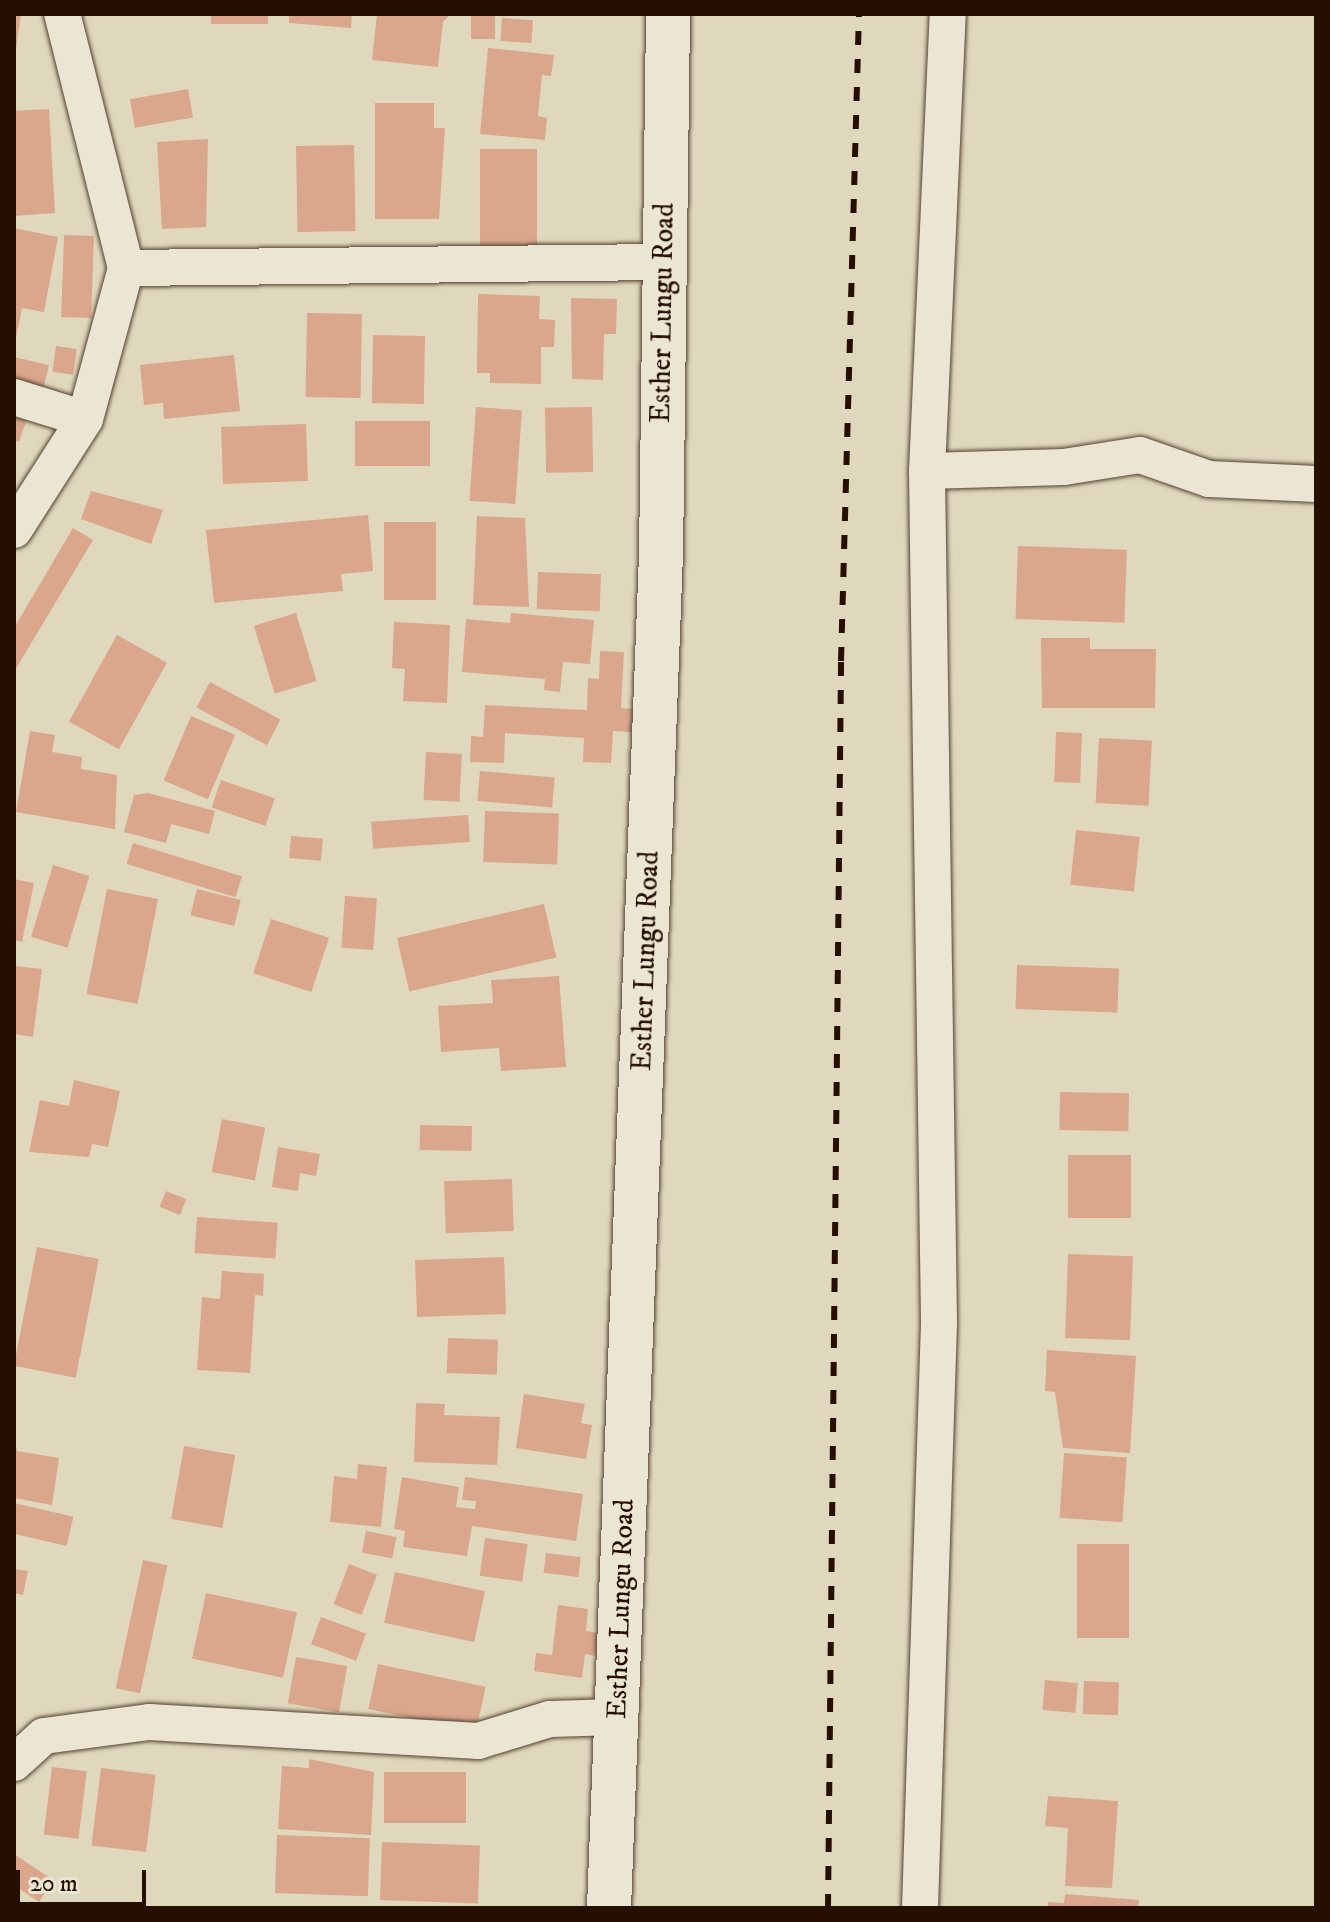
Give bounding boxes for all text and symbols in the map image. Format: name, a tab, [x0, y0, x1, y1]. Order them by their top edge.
street label: Esther Lungu Road	[644, 203, 682, 423]
street label: Esther Lungu Road	[625, 850, 667, 1072]
street label: Esther Lungu Road	[600, 1498, 642, 1720]
scale bar	[20, 1854, 150, 1904]
text: 20 m	[30, 1869, 78, 1899]

